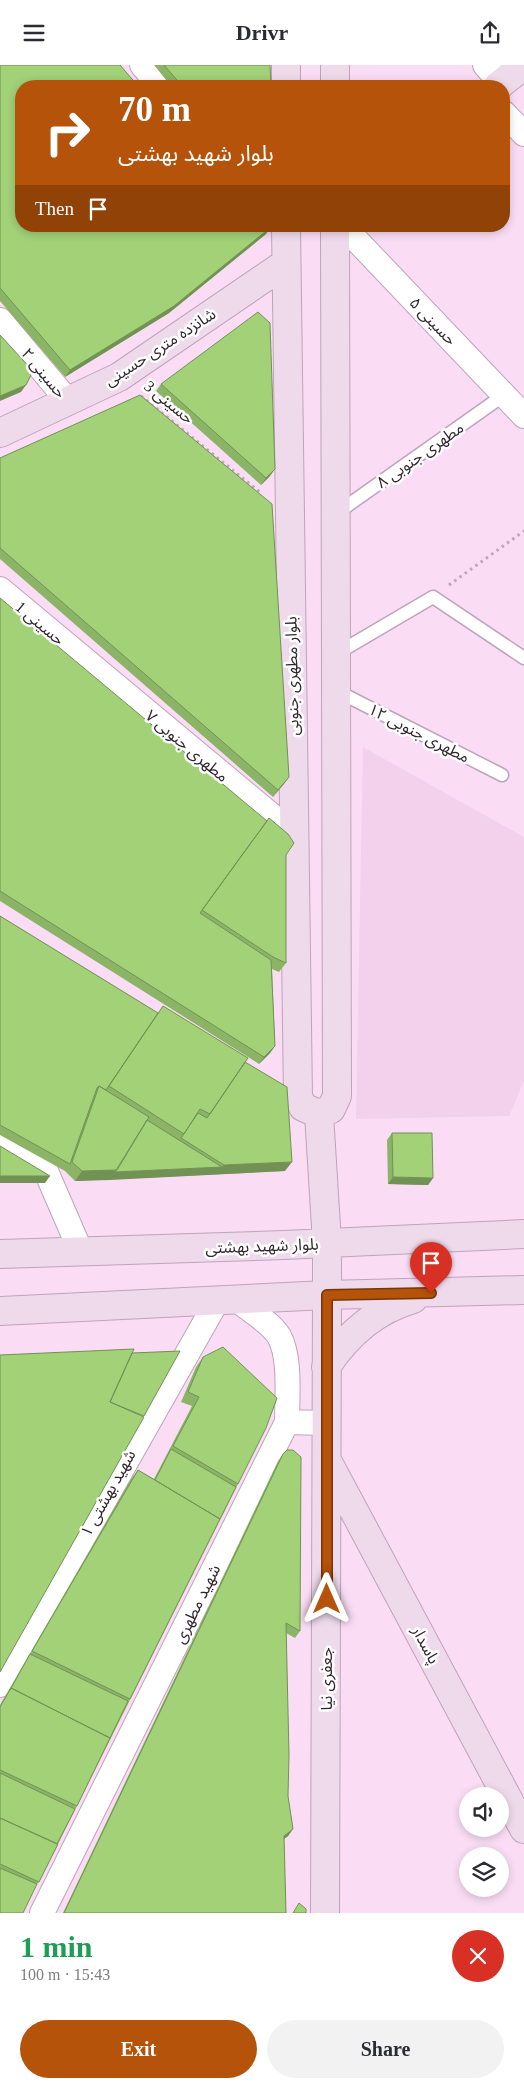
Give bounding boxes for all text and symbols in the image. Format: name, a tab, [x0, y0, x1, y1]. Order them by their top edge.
icon: menu	[20, 19, 48, 47]
icon: share	[476, 19, 504, 47]
text: Drivr	[236, 20, 288, 45]
text: 70 m	[118, 90, 191, 129]
icon: right	[35, 100, 100, 165]
text: بلوار شهید بهشتی	[118, 141, 274, 166]
icon: arrive	[84, 195, 112, 223]
text: Then	[35, 198, 74, 219]
street label: حسینی ۵	[406, 294, 460, 349]
street label: شانزده متری حسینی	[101, 305, 219, 390]
street label: حسینی ۲	[18, 345, 70, 402]
street label: حسینی 3	[140, 377, 197, 428]
street label: مطهری جنوبی ۸	[373, 419, 467, 492]
street label: حسینی 1	[12, 598, 68, 649]
street label: بلوار مطهری جنوبی	[282, 616, 303, 736]
street label: مطهری جنوبی ۱۲	[365, 700, 472, 767]
street label: مطهری جنوبی ۷	[142, 707, 232, 786]
street label: بلوار شهید بهشتی	[205, 1236, 319, 1257]
pin	[410, 1242, 452, 1293]
icon: arrive	[417, 1249, 445, 1277]
street label: شهید بهشتی ۱	[77, 1447, 140, 1540]
street label: شهید مطهری	[171, 1562, 224, 1647]
position arrow	[300, 1572, 352, 1624]
street label: پاسدار	[407, 1622, 443, 1668]
street label: جعفری نیا	[318, 1647, 336, 1711]
map controls	[459, 1787, 509, 1897]
button: sound	[459, 1787, 509, 1837]
button: layers	[459, 1847, 509, 1897]
text: 1 min	[20, 1930, 93, 1963]
button: close	[452, 1930, 504, 1982]
text: 100 m · 15:43	[20, 1966, 110, 1983]
button: Exit	[20, 2020, 257, 2078]
button: Share	[267, 2020, 504, 2078]

